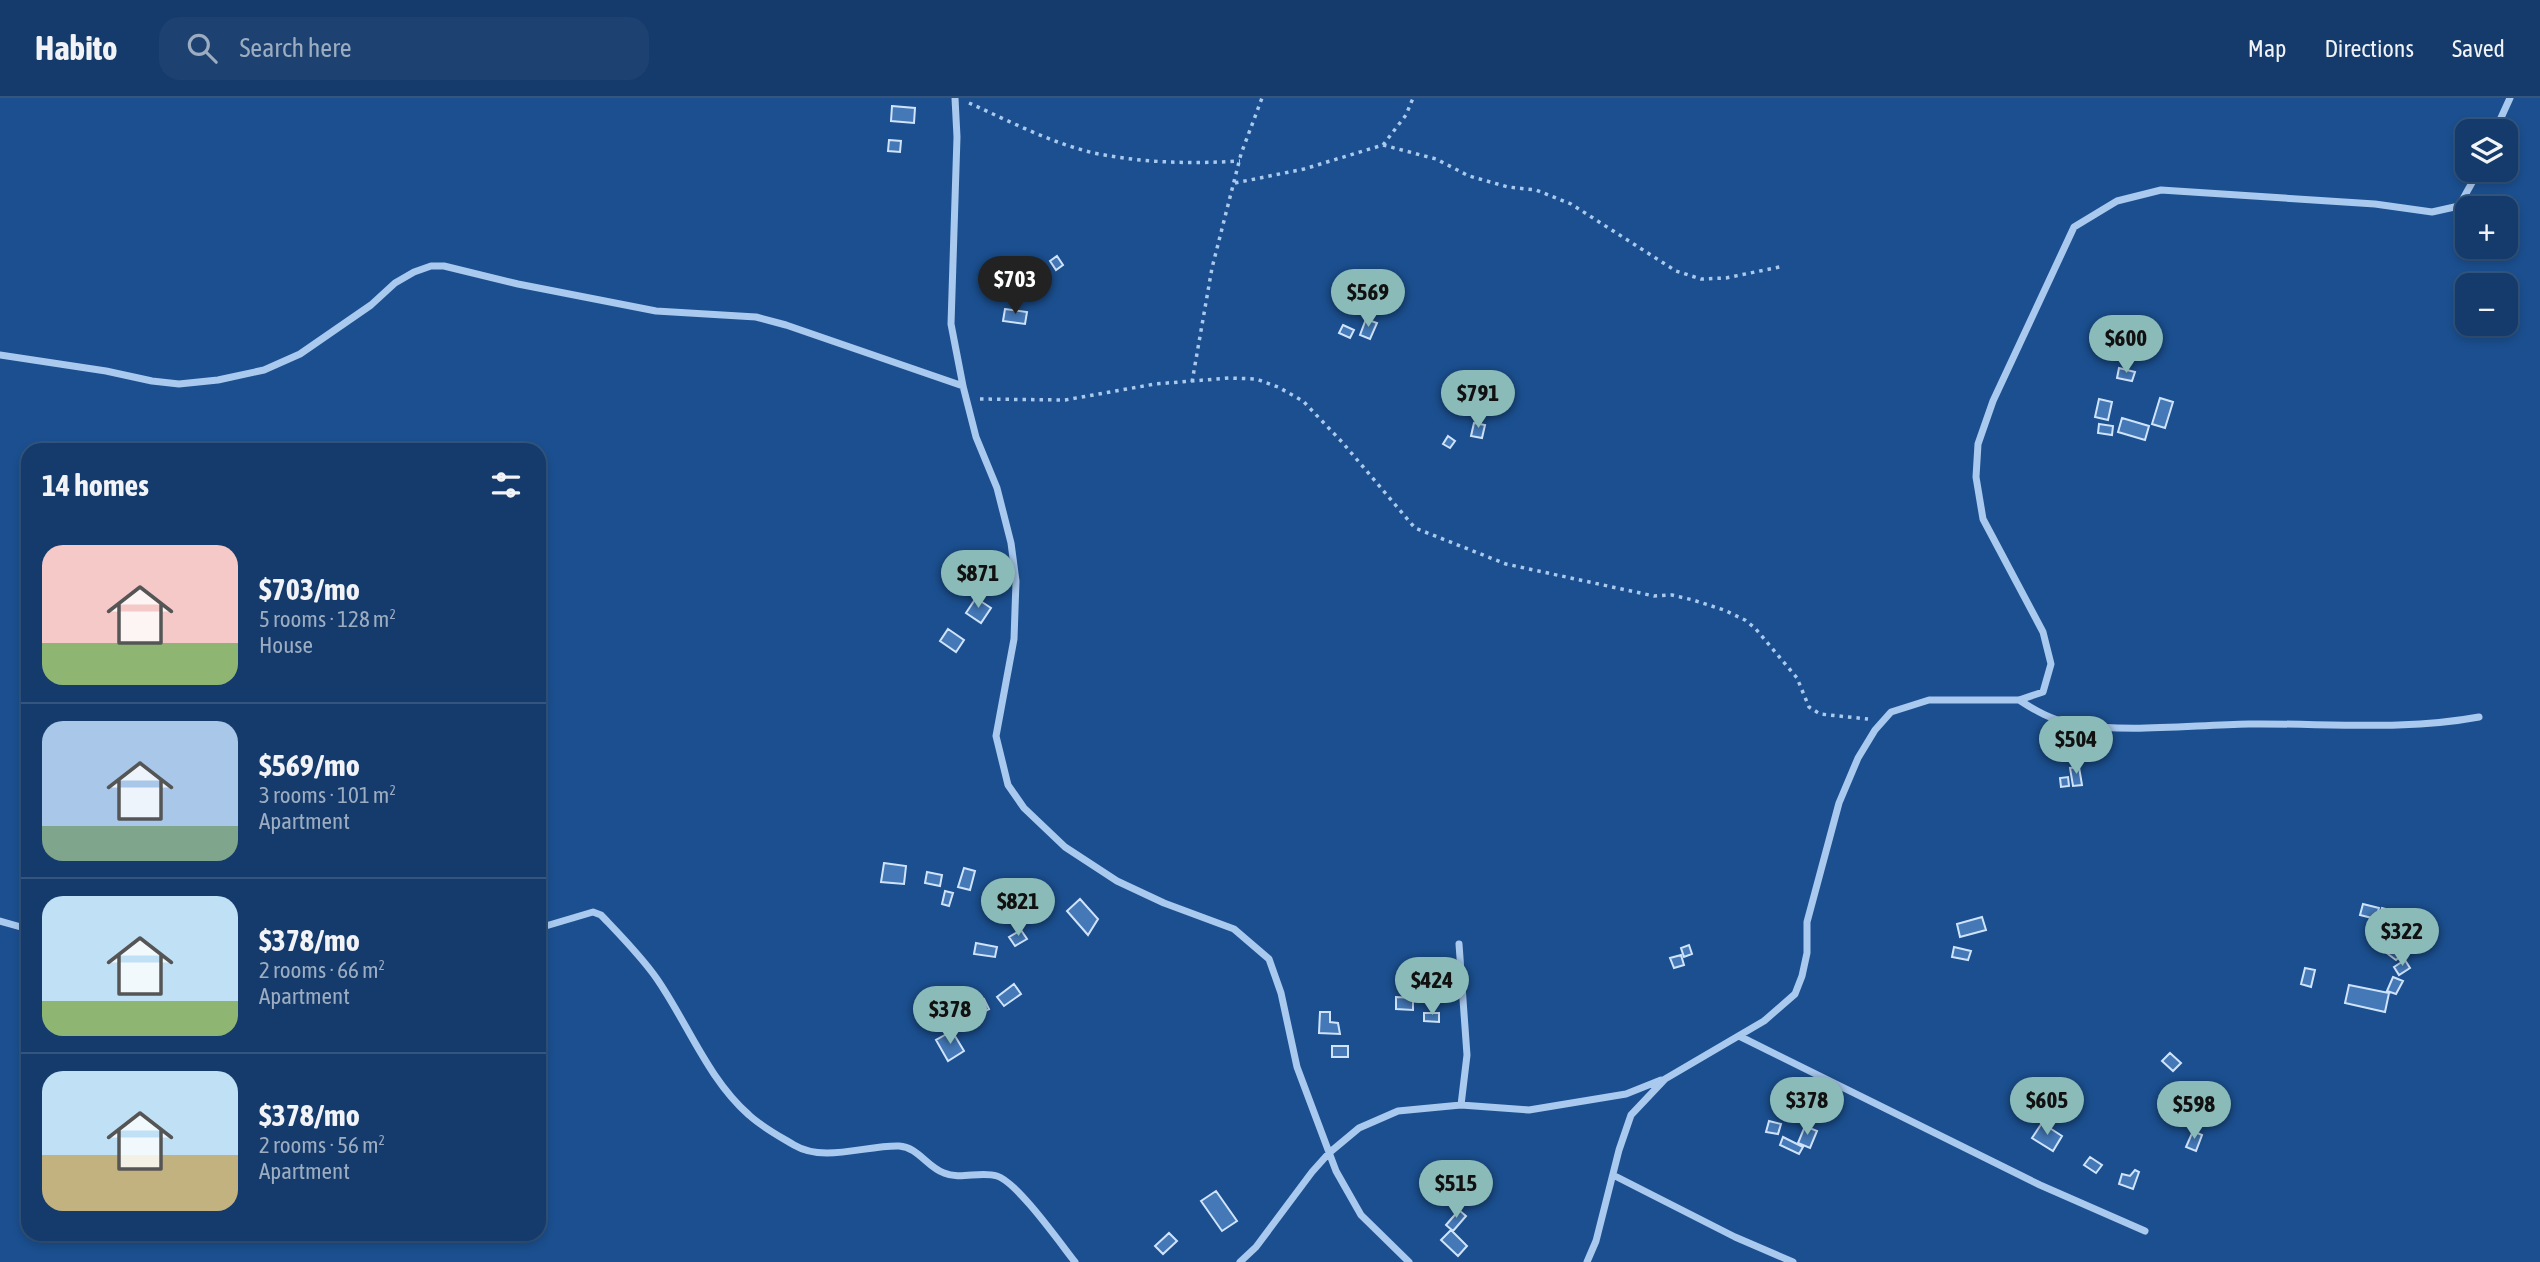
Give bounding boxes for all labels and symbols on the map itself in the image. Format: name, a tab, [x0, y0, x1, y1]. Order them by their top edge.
pin: $703	[974, 256, 1056, 316]
pin: $569	[1327, 270, 1409, 329]
pin: $600	[2085, 316, 2167, 375]
pin: $791	[1437, 370, 1519, 430]
pin: $871	[937, 550, 1019, 610]
pin: $504	[2035, 716, 2117, 776]
pin: $821	[977, 878, 1059, 938]
pin: $322	[2361, 908, 2443, 968]
pin: $424	[1391, 958, 1473, 1017]
pin: $378	[909, 986, 991, 1046]
pin: $378	[1766, 1077, 1848, 1137]
pin: $605	[2006, 1077, 2088, 1137]
pin: $598	[2153, 1082, 2235, 1141]
pin: $515	[1415, 1160, 1497, 1220]

